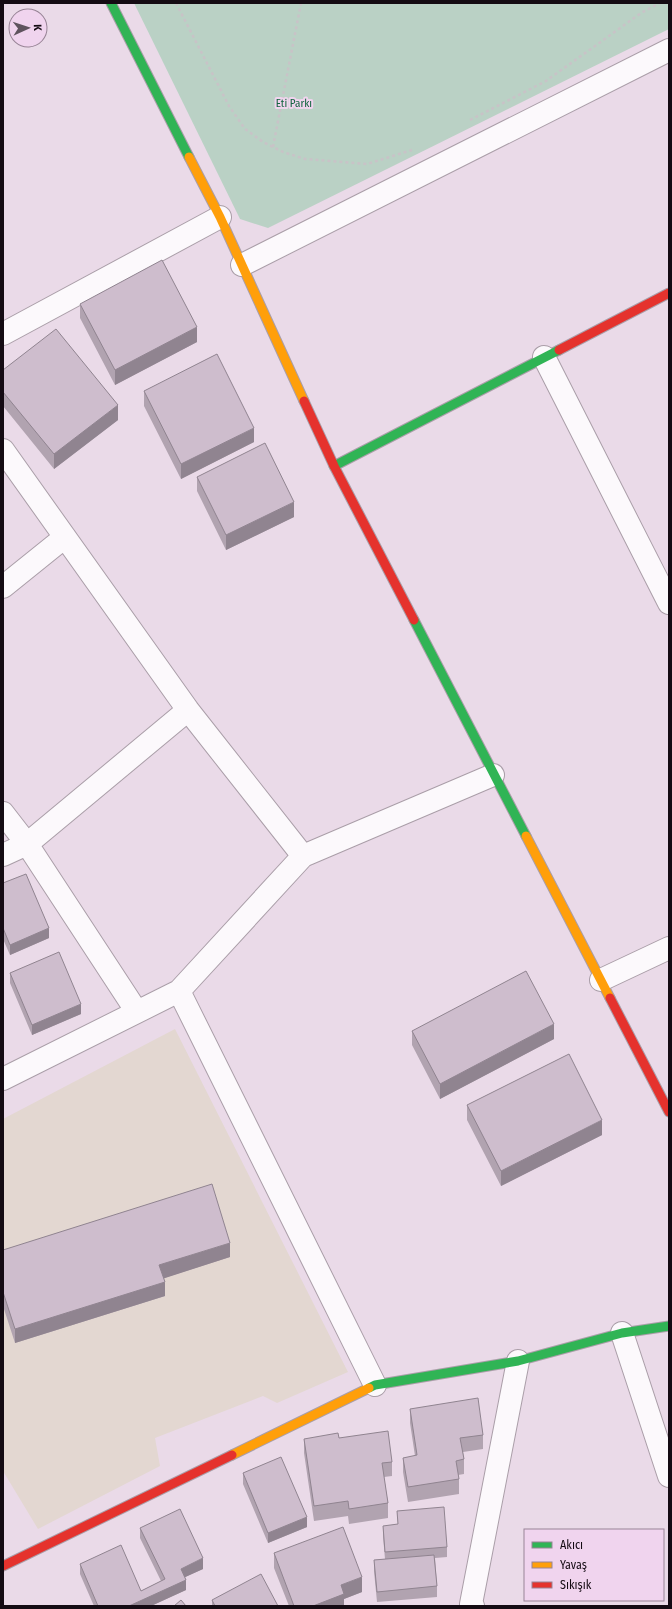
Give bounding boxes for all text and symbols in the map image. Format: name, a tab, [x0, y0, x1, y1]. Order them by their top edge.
north arrow	[8, 8, 48, 48]
text: K	[31, 24, 44, 32]
park label: Eti Parkı	[276, 97, 312, 110]
legend	[524, 1529, 664, 1601]
text: Akıcı	[560, 1538, 583, 1552]
text: Yavaş	[560, 1558, 587, 1572]
text: Sıkışık	[560, 1578, 592, 1592]

